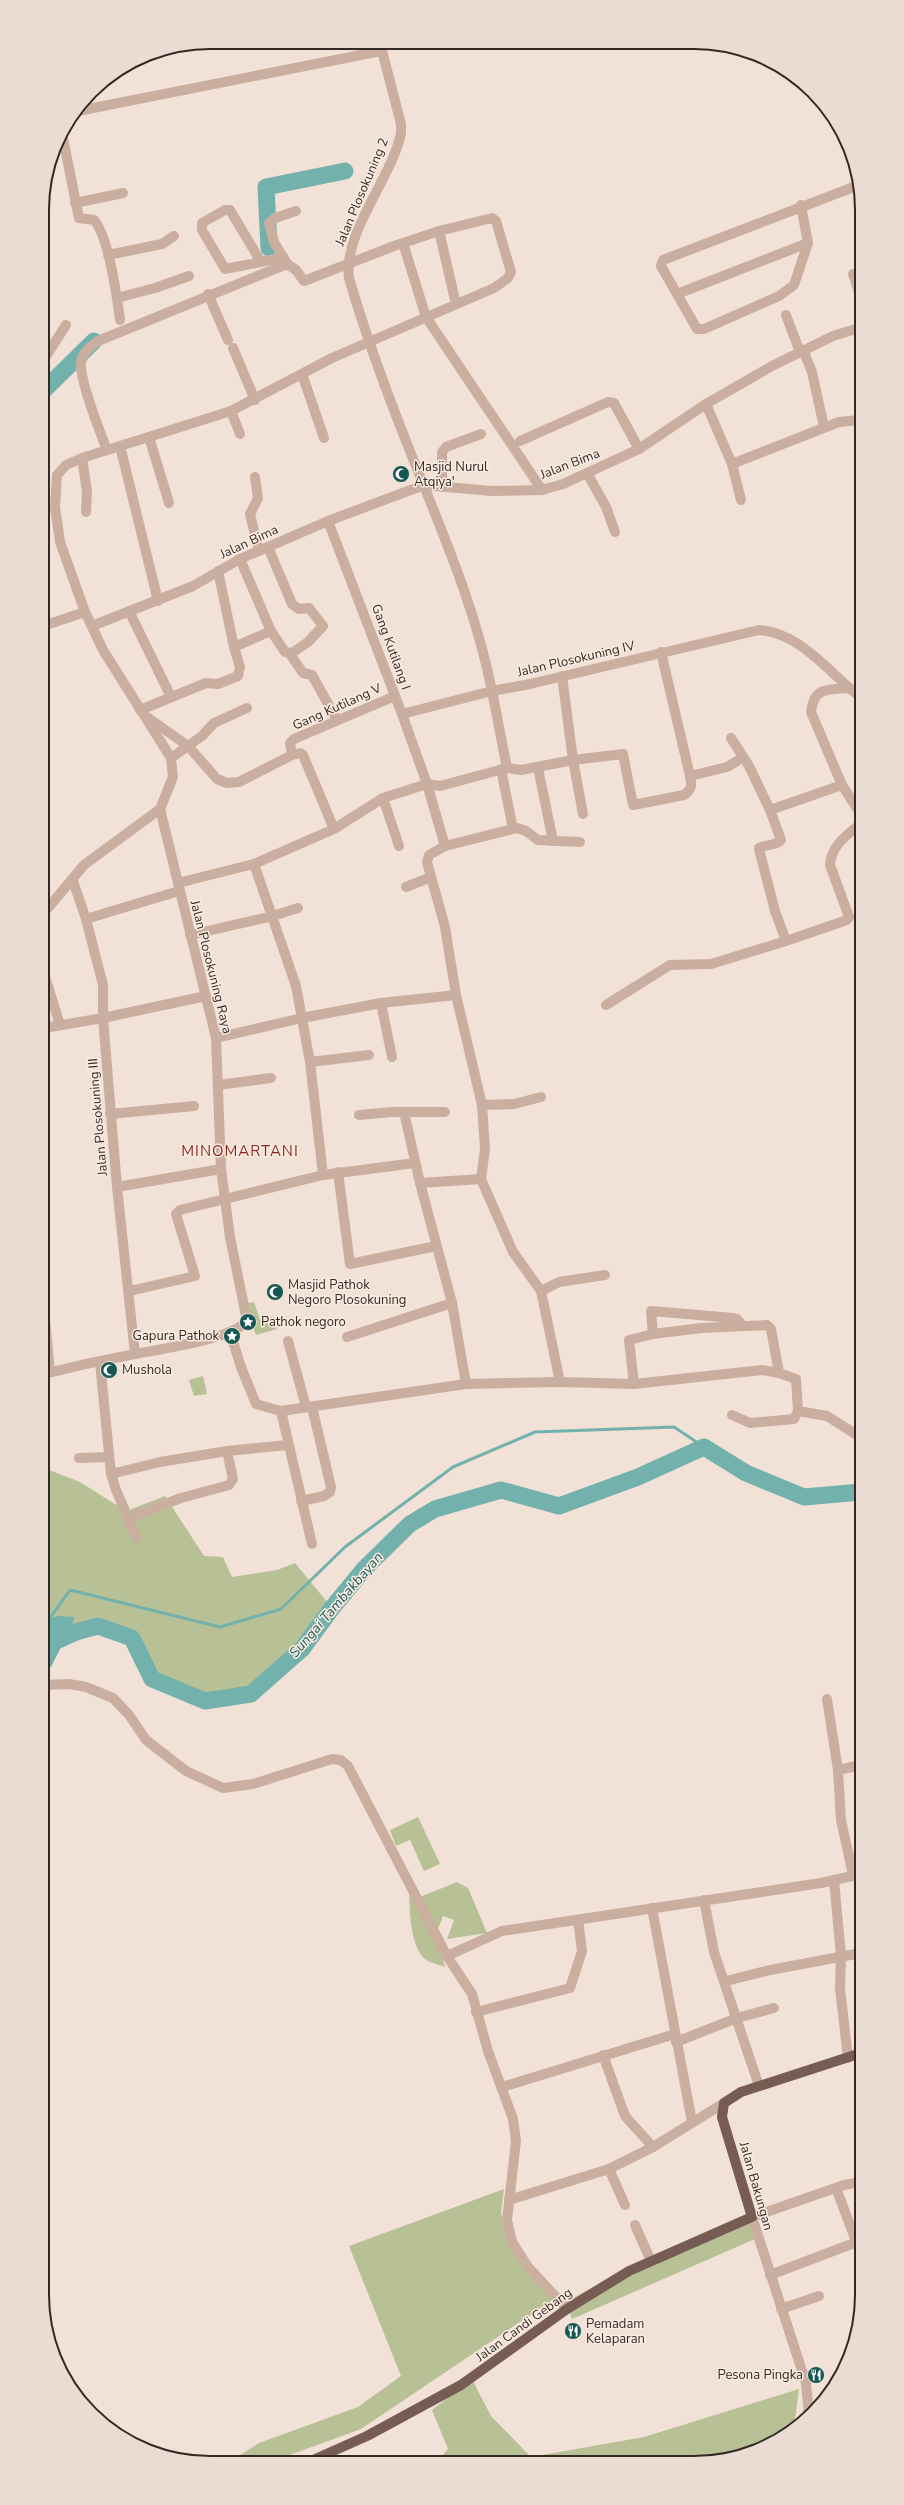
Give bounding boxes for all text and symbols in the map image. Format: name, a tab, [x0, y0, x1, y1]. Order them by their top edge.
street label: Jalan Plosokuning 2	[331, 135, 393, 250]
street label: Jalan Bima	[537, 444, 602, 484]
place label: Masjid Nurul Atqiya'	[414, 458, 488, 491]
mosque icon: Masjid Nurul Atqiya'	[391, 464, 411, 484]
street label: Jalan Bima	[216, 521, 281, 564]
street label: Gang Kutilang I	[367, 602, 415, 692]
street label: Jalan Plosokuning IV	[514, 637, 637, 682]
street label: Gang Kutilang V	[290, 679, 384, 735]
street label: Jalan Plosokuning Raya	[185, 898, 236, 1036]
street label: Jalan Plosokuning III	[84, 1058, 112, 1177]
district label: MINOMARTANI	[181, 1141, 299, 1161]
place label: Masjid Pathok Negoro Plosokuning	[288, 1276, 406, 1309]
mosque icon: Masjid Pathok Negoro Plosokuning	[265, 1282, 285, 1302]
place icon: Pathok negoro	[238, 1312, 258, 1332]
place label: Pathok negoro	[261, 1313, 346, 1331]
place icon: Gapura Pathok	[222, 1326, 242, 1346]
place label: Gapura Pathok	[133, 1327, 219, 1345]
mosque icon: Mushola	[99, 1360, 119, 1380]
place label: Mushola	[122, 1361, 172, 1379]
water label: Sungai Tambakbayan	[285, 1548, 387, 1662]
street label: Jalan Bakungan	[734, 2139, 777, 2232]
street label: Jalan Candi Gebang	[471, 2284, 576, 2367]
place label: Pemadam Kelaparan	[586, 2315, 645, 2348]
restaurant icon: Pemadam Kelaparan	[563, 2321, 583, 2341]
restaurant icon: Pesona Pingka	[806, 2365, 826, 2385]
place label: Pesona Pingka	[717, 2366, 803, 2384]

